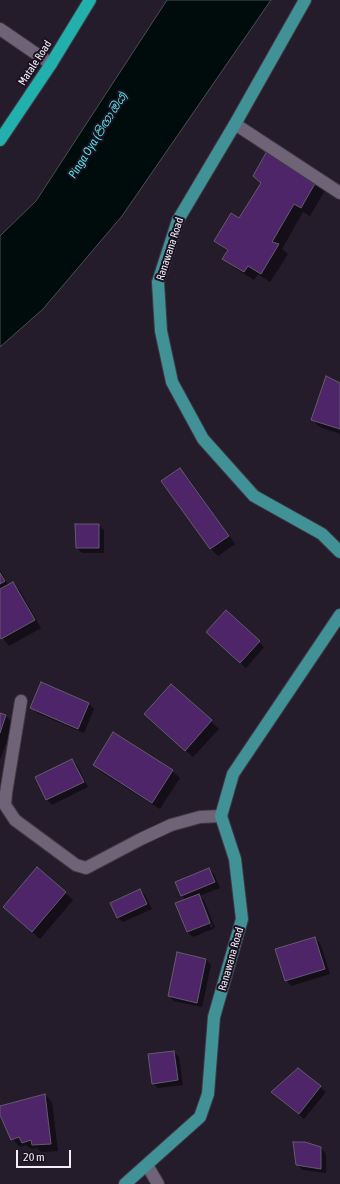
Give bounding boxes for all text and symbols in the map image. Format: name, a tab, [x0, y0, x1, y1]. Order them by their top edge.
street label: Matale Road	[16, 38, 54, 88]
water label: Pinga Oya (පිඟා ඔය)	[65, 89, 131, 181]
street label: Ranawana Road	[154, 216, 186, 282]
street label: Ranawana Road	[216, 926, 246, 992]
scale bar	[18, 1142, 73, 1168]
text: 20 m	[23, 1150, 45, 1164]

